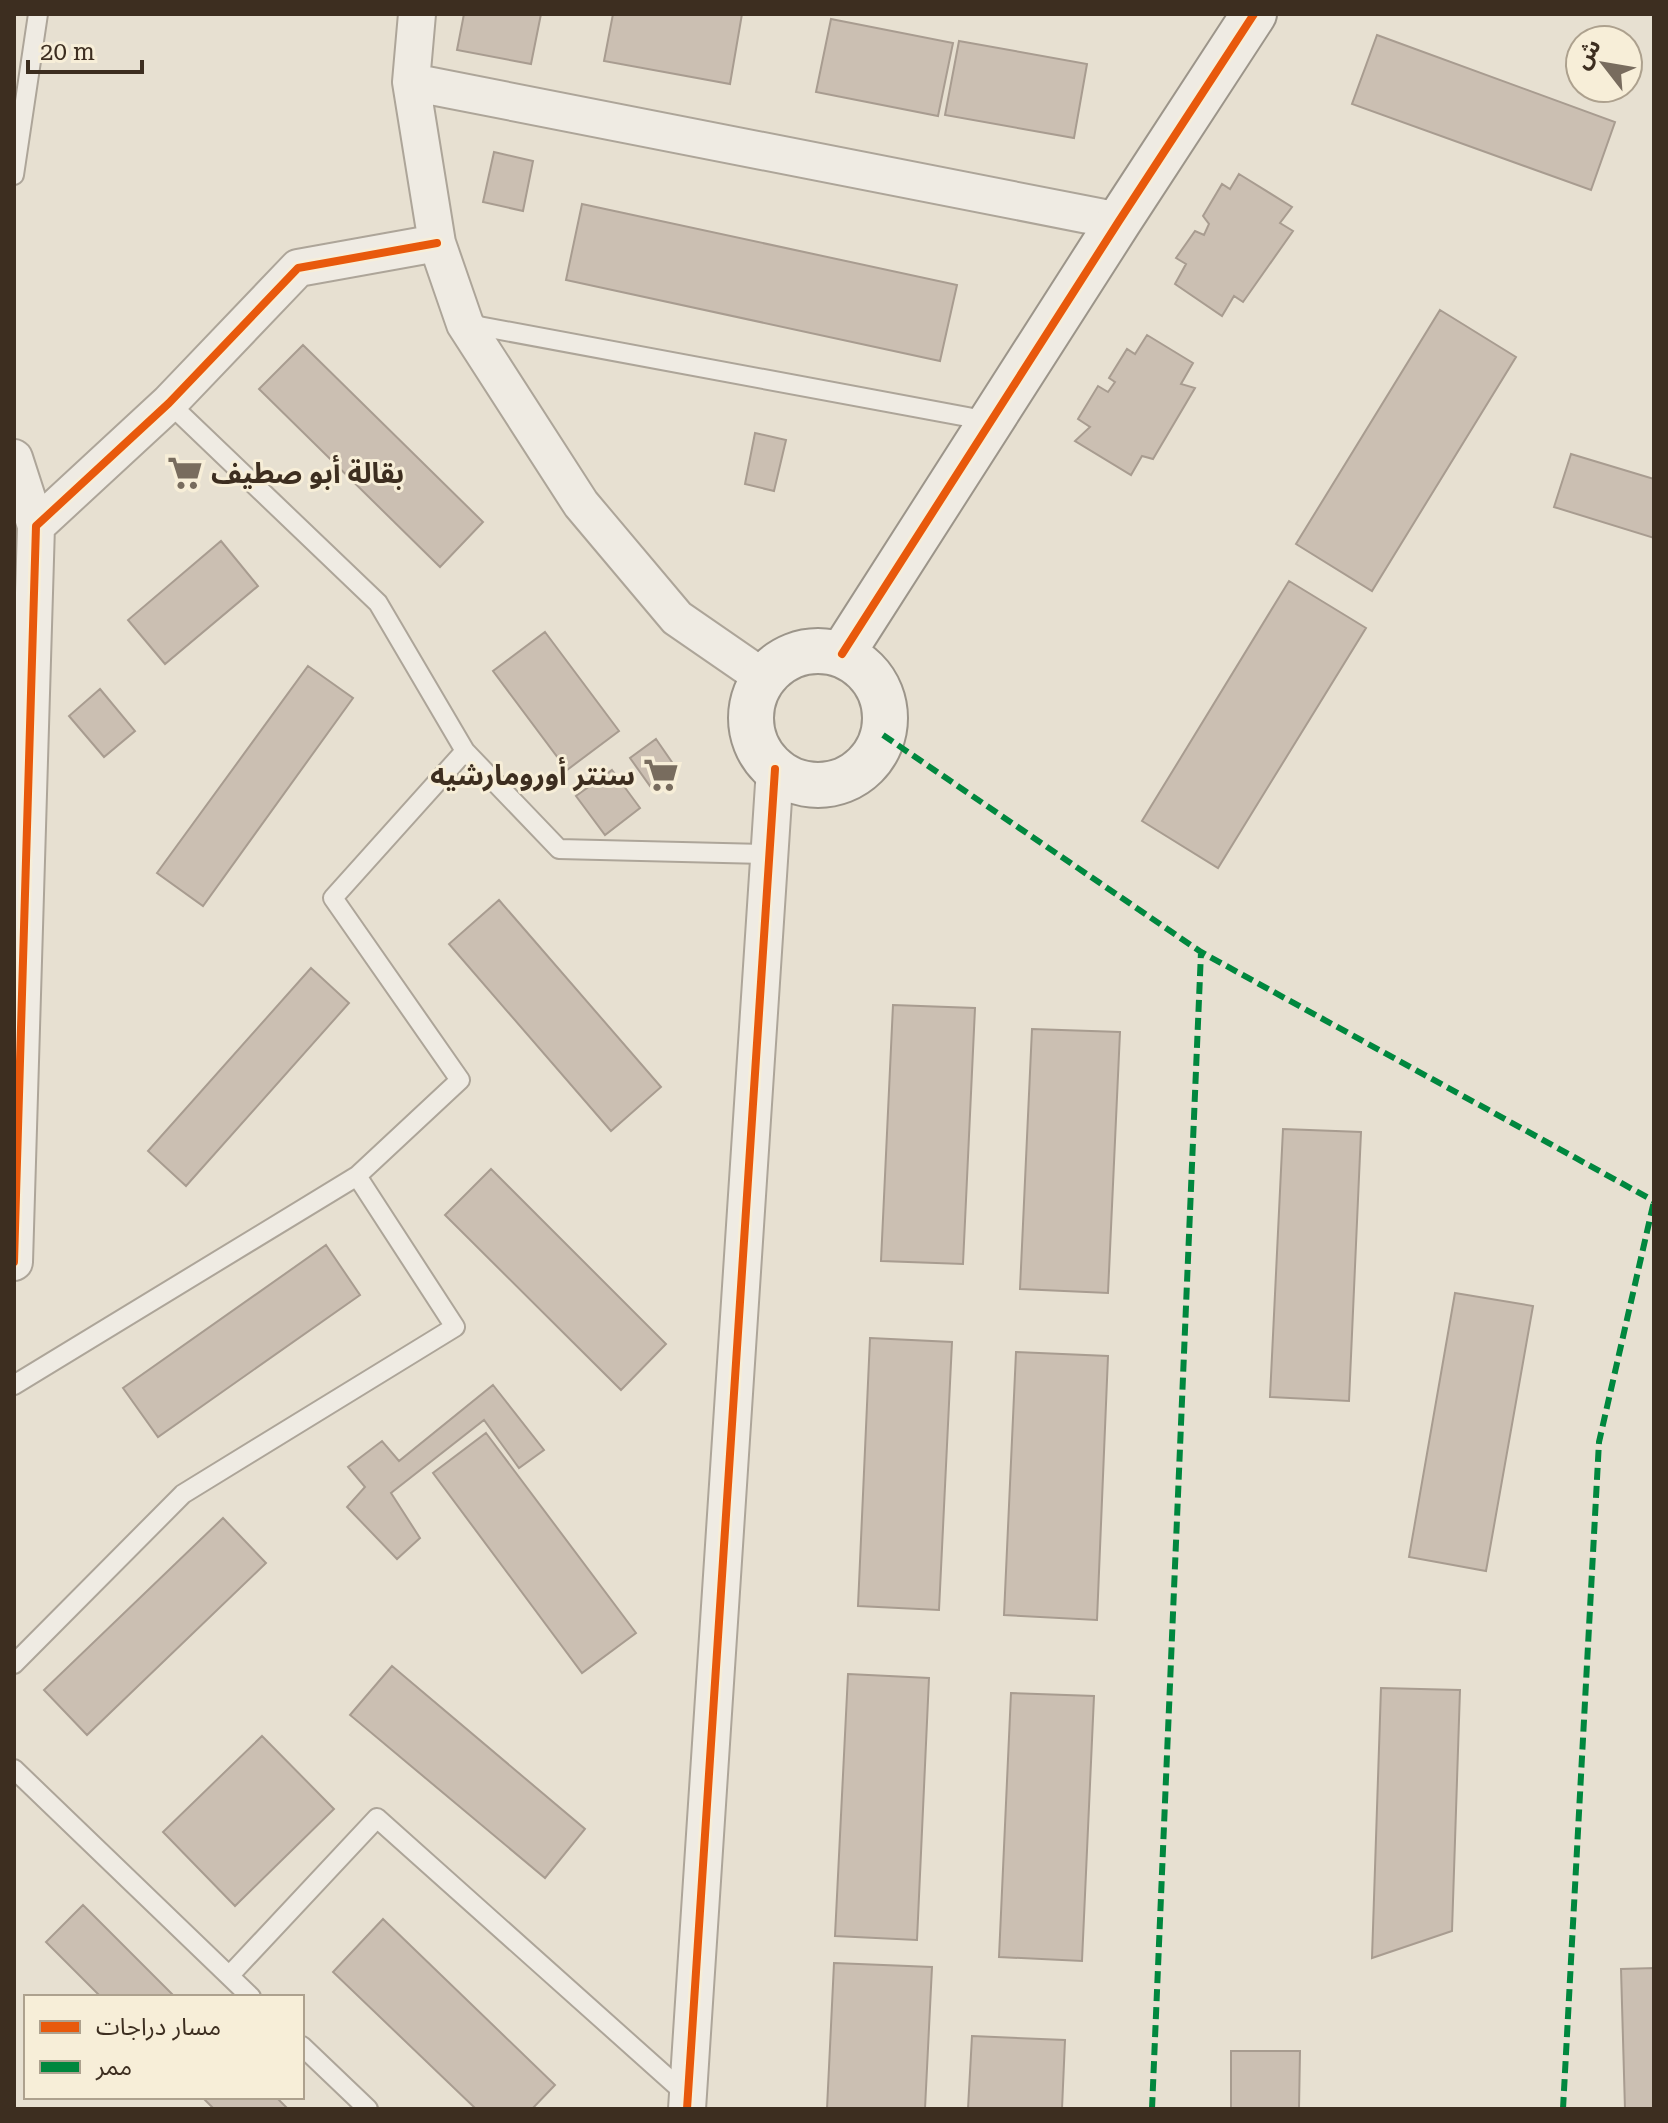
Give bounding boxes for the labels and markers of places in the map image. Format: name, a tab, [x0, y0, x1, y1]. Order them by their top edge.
supermarket icon: بقالة أبو صطيف	[166, 454, 204, 492]
place label: بقالة أبو صطيف	[211, 454, 404, 490]
place label: سنتر أورومارشيه	[430, 756, 635, 792]
supermarket icon: سنتر أورومارشيه	[642, 756, 680, 794]

